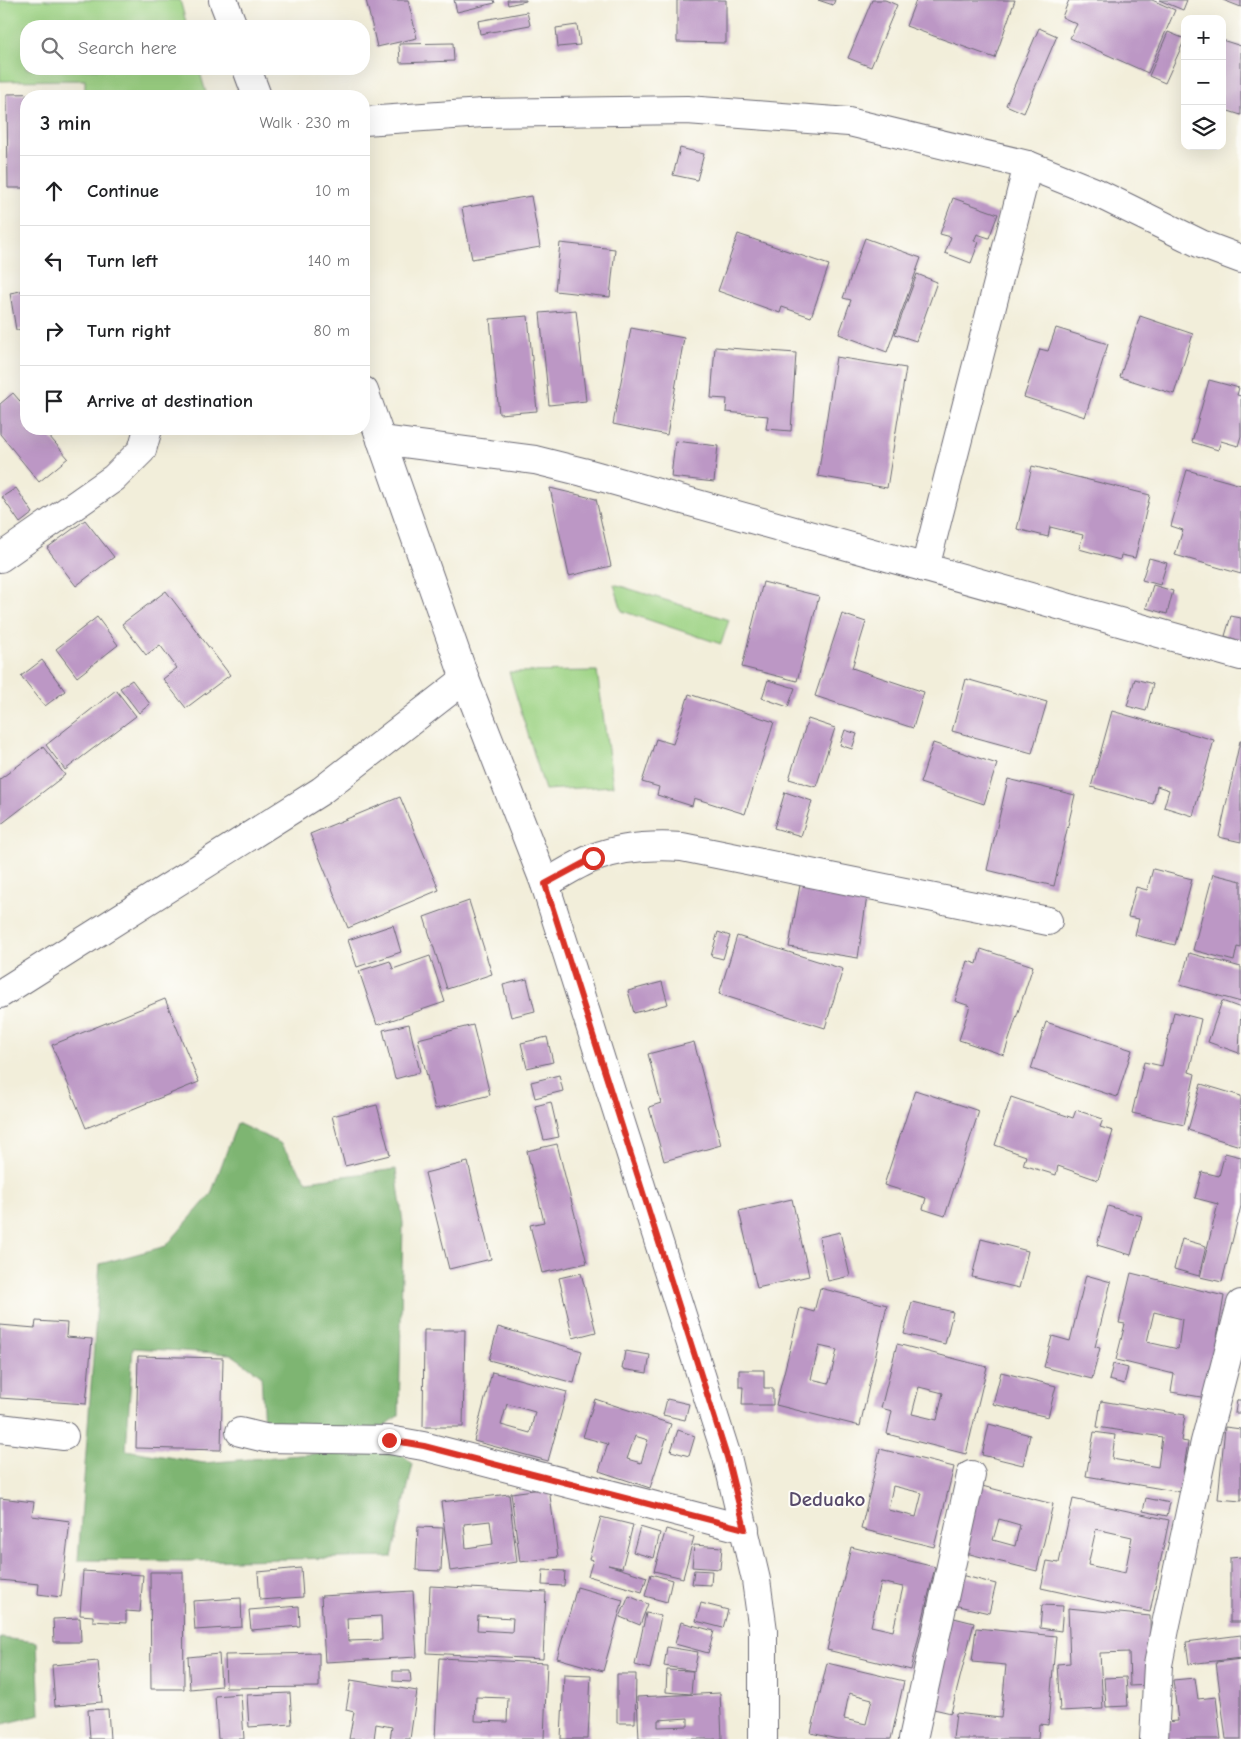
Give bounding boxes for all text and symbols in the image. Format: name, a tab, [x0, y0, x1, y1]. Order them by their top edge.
map controls	[1181, 15, 1226, 150]
button: +	[1181, 15, 1226, 60]
search box	[20, 20, 370, 75]
icon: search	[38, 34, 66, 62]
text: Search here	[78, 37, 177, 59]
button: −	[1181, 60, 1226, 105]
button: layers	[1181, 105, 1226, 150]
text: 3 min	[40, 111, 91, 135]
text: Walk · 230 m	[259, 114, 350, 132]
icon: ahead	[40, 177, 68, 205]
text: Continue	[87, 180, 159, 202]
text: 10 m	[315, 182, 350, 200]
icon: left	[40, 247, 68, 275]
text: Turn left	[87, 250, 158, 272]
text: 140 m	[308, 252, 350, 270]
icon: right	[40, 317, 68, 345]
text: Turn right	[87, 320, 171, 342]
text: 80 m	[313, 322, 350, 340]
icon: arrive	[40, 387, 68, 415]
text: Arrive at destination	[87, 390, 253, 412]
route start	[582, 847, 605, 870]
route end	[378, 1429, 401, 1452]
district label: Deduako	[789, 1487, 865, 1511]

